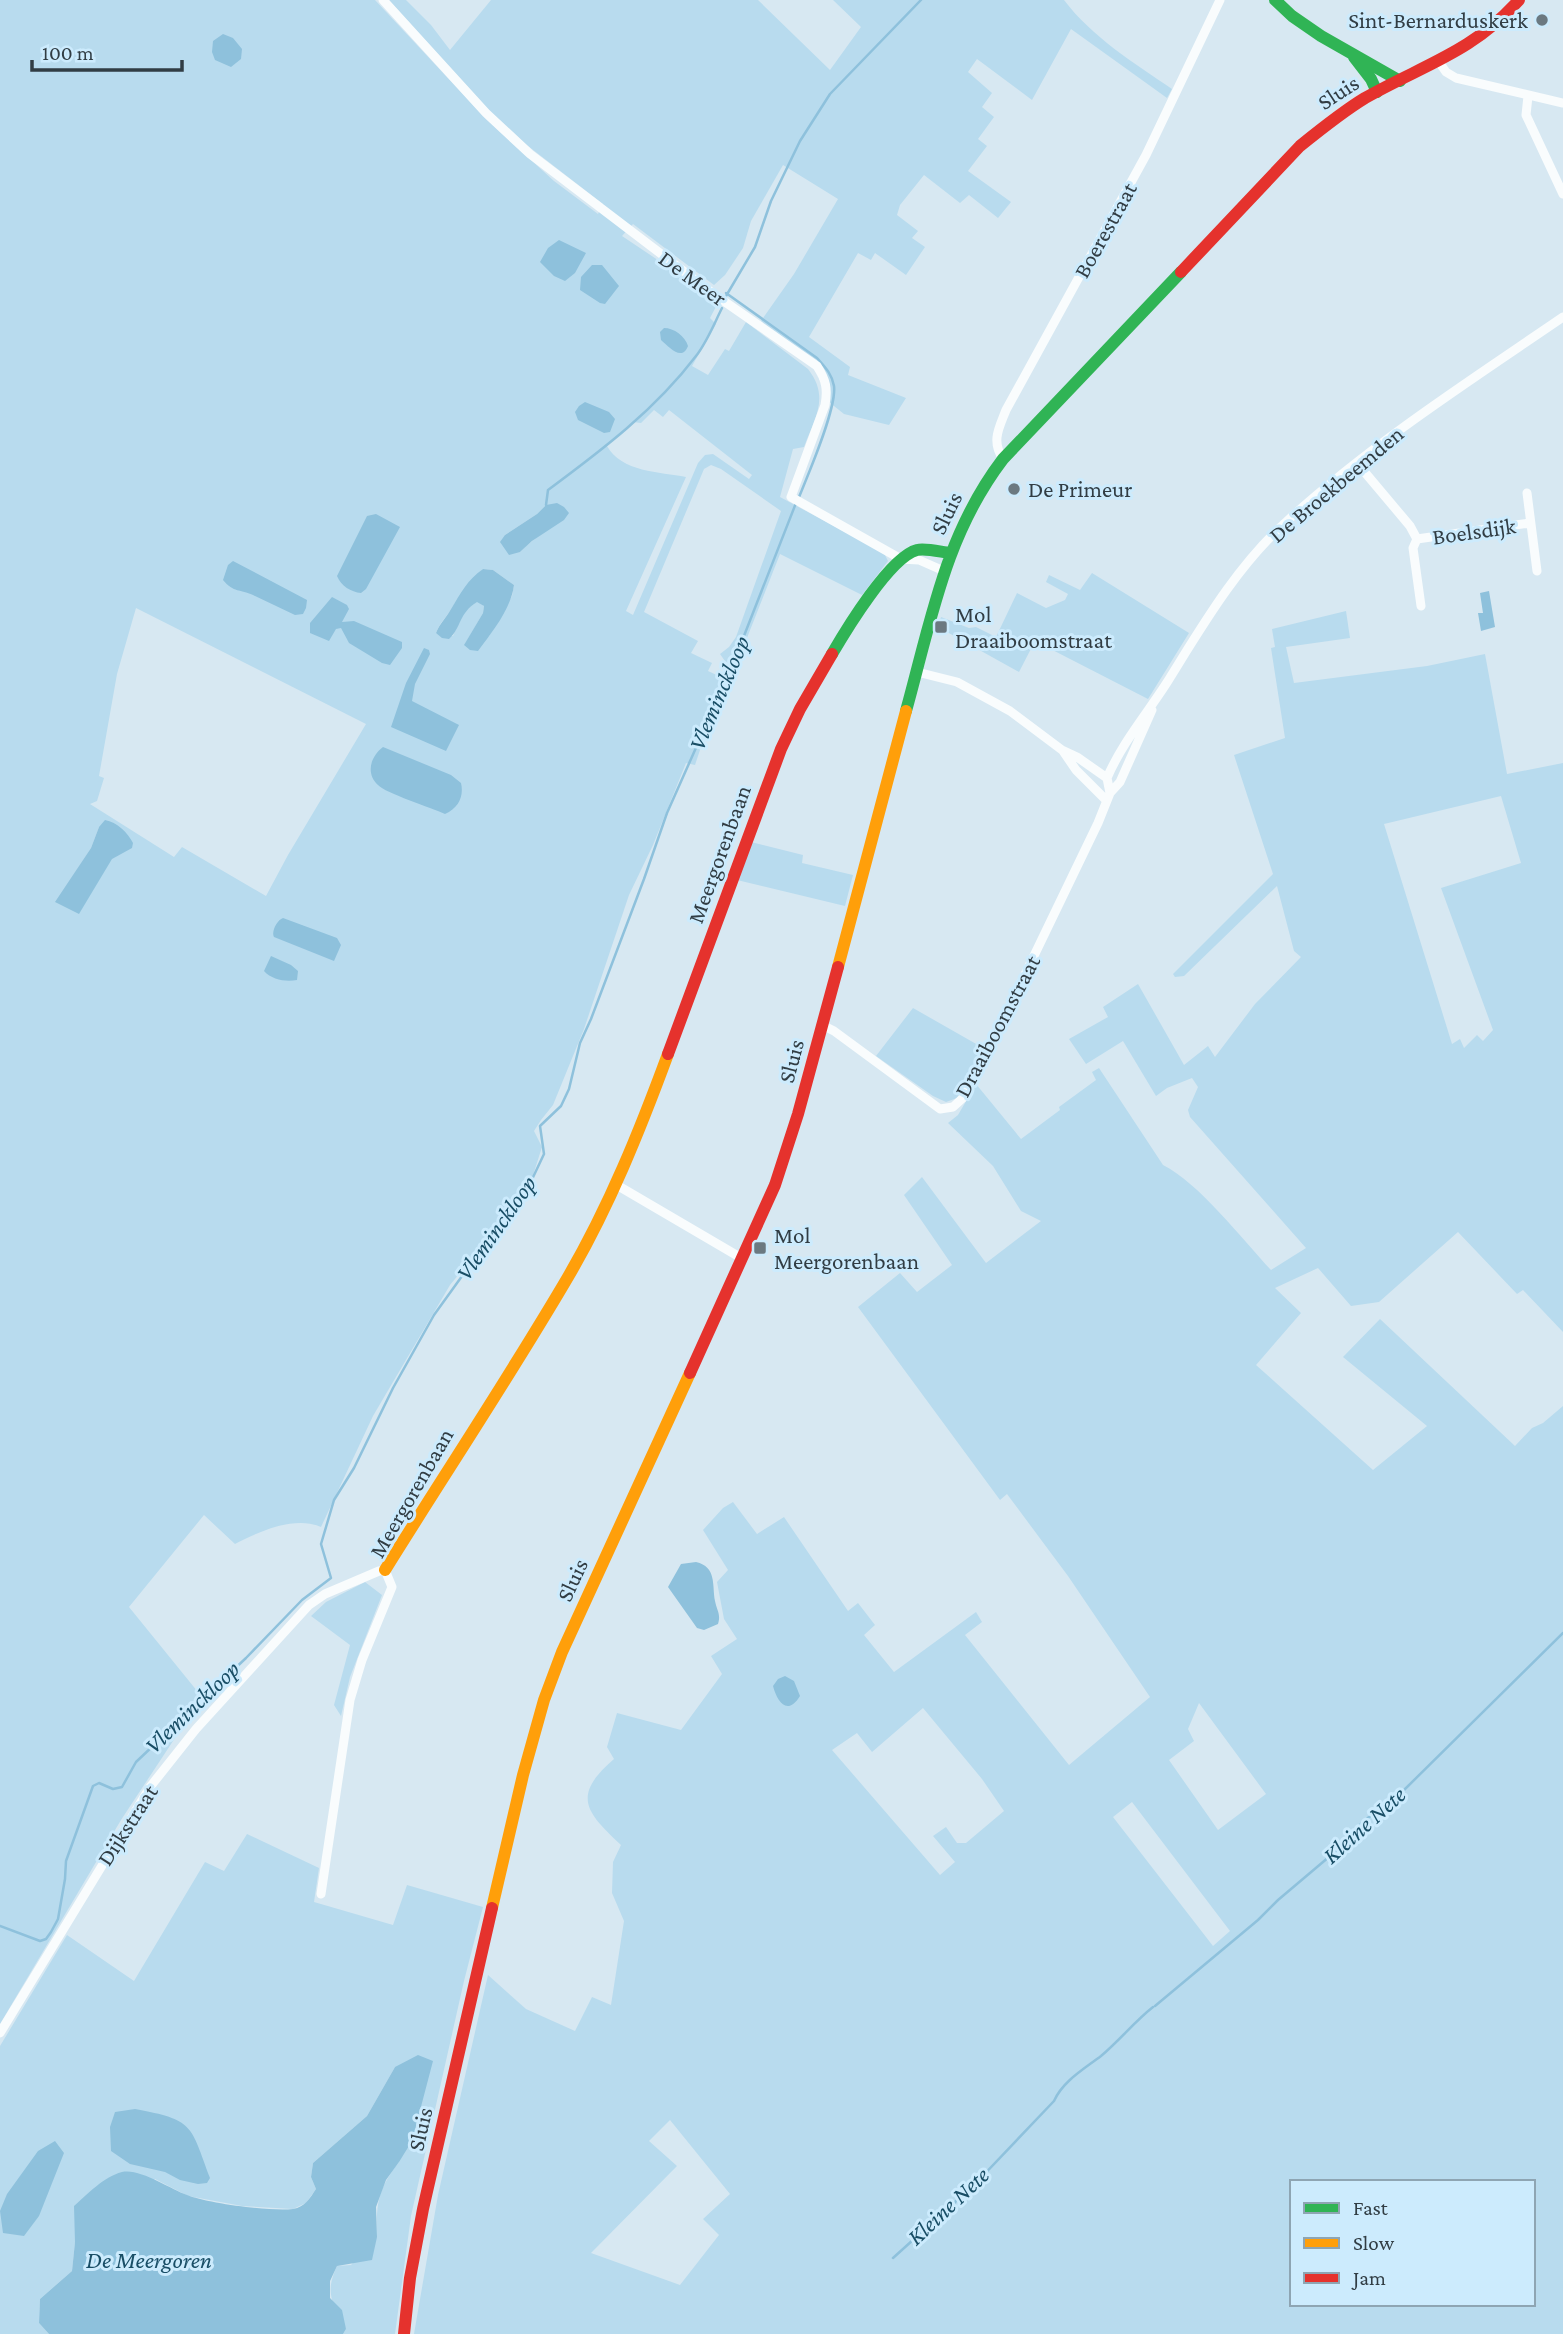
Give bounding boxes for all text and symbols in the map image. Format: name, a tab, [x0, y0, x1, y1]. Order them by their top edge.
place label: Sint-Bernarduskerk	[1348, 7, 1528, 33]
marker: Sint-Bernarduskerk	[1534, 12, 1550, 28]
scale bar	[32, 28, 182, 72]
text: 100 m	[42, 41, 94, 65]
street label: Sluis	[1312, 69, 1364, 115]
street label: Boerestraat	[1068, 177, 1142, 282]
street label: De Meer	[654, 245, 732, 311]
street label: De Broekbeemden	[1264, 420, 1408, 548]
place label: De Primeur	[1028, 476, 1132, 502]
marker: De Primeur	[1006, 481, 1022, 497]
street label: Sluis	[925, 488, 967, 538]
street label: Boelsdijk	[1431, 512, 1517, 550]
place label: Mol Draaiboomstraat	[955, 601, 1112, 653]
marker: Mol Draaiboomstraat	[933, 619, 949, 635]
water label: Vleminckloop	[682, 632, 755, 754]
street label: Meergorenbaan	[682, 781, 756, 927]
street label: Draaiboomstraat	[949, 950, 1045, 1101]
street label: Sluis	[773, 1036, 809, 1086]
water label: Vleminckloop	[450, 1170, 541, 1285]
place label: Mol Meergorenbaan	[774, 1222, 919, 1274]
marker: Mol Meergorenbaan	[752, 1240, 768, 1256]
street label: Meergorenbaan	[363, 1424, 459, 1562]
street label: Sluis	[551, 1555, 593, 1605]
water label: Vleminckloop	[139, 1655, 245, 1759]
street label: Dijkstraat	[91, 1779, 163, 1870]
water label: Kleine Nete	[1317, 1781, 1411, 1869]
street label: Sluis	[402, 2105, 438, 2153]
water label: Kleine Nete	[901, 2161, 994, 2250]
legend	[1290, 2180, 1535, 2306]
text: Fast	[1353, 2196, 1389, 2220]
text: Slow	[1353, 2231, 1395, 2255]
water label: De Meergoren	[86, 2246, 212, 2273]
text: Jam	[1351, 2266, 1386, 2290]

